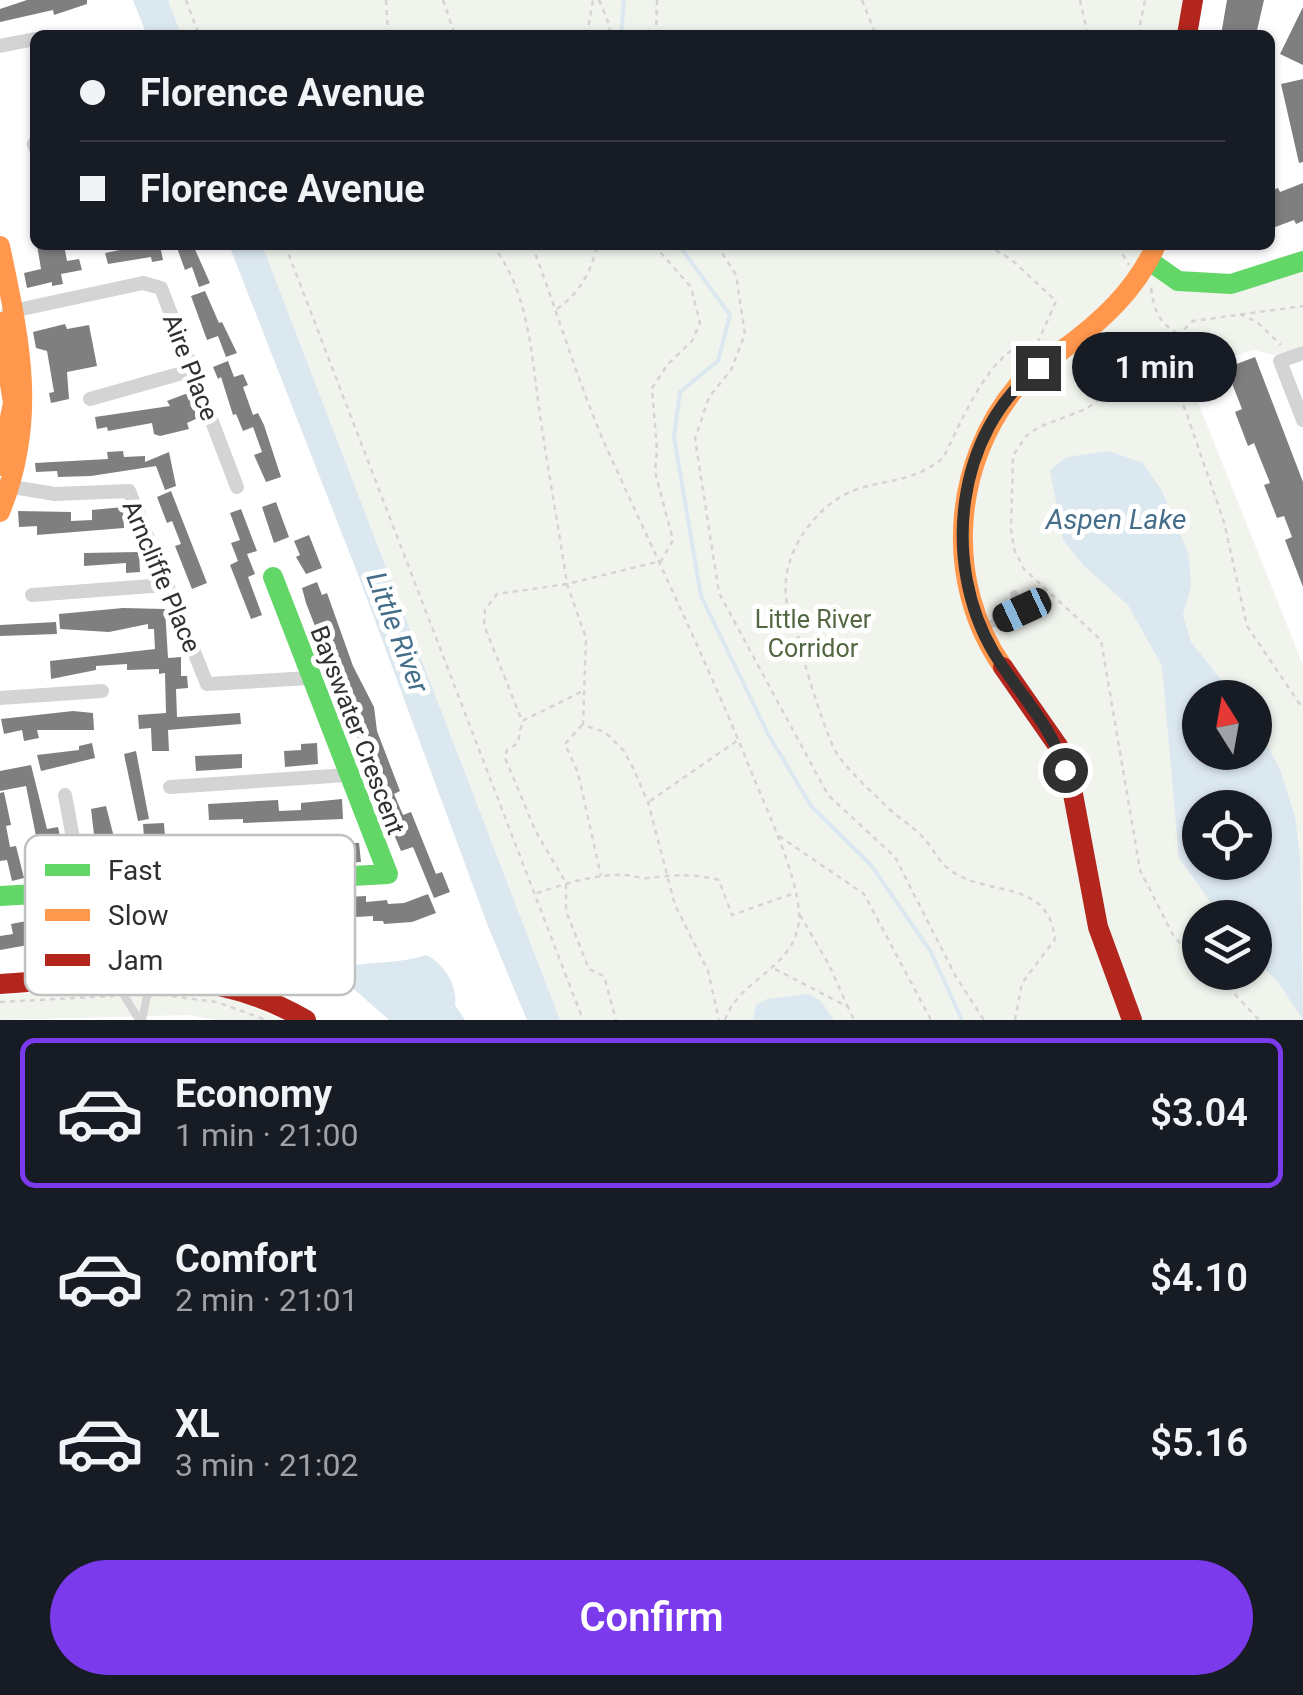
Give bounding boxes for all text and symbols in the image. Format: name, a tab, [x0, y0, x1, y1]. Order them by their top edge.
text: Florence Avenue	[140, 71, 425, 115]
text: Florence Avenue	[140, 167, 425, 211]
street label: Aire Place	[157, 310, 224, 425]
callout: 1 min	[1073, 333, 1238, 403]
route end	[1016, 346, 1061, 391]
text: 1 min	[1114, 348, 1195, 386]
street label: Arncliffe Place	[117, 496, 207, 657]
water label: Aspen Lake	[1044, 503, 1186, 536]
water label: Little River	[359, 567, 436, 698]
car	[988, 584, 1056, 636]
park label: Little River Corridor	[755, 605, 872, 663]
street label: Bayswater Crescent	[304, 622, 411, 839]
north arrow	[1182, 680, 1272, 770]
map controls	[1182, 680, 1272, 990]
route start	[1043, 748, 1088, 793]
button: locate	[1182, 790, 1272, 880]
legend	[25, 835, 355, 995]
text: Fast	[108, 854, 162, 887]
text: Slow	[108, 899, 168, 932]
button: layers	[1182, 900, 1272, 990]
text: Jam	[108, 944, 163, 977]
icon: car	[55, 1068, 145, 1158]
text: Economy	[175, 1072, 332, 1116]
text: $3.04	[1150, 1091, 1248, 1135]
text: 1 min · 21:00	[175, 1116, 358, 1154]
icon: car	[55, 1233, 145, 1323]
text: Comfort	[175, 1237, 317, 1281]
text: $4.10	[1150, 1256, 1248, 1300]
text: 2 min · 21:01	[175, 1281, 358, 1319]
icon: car	[55, 1398, 145, 1488]
text: XL	[175, 1402, 220, 1446]
text: $5.16	[1150, 1421, 1248, 1465]
text: 3 min · 21:02	[175, 1446, 358, 1484]
button: Confirm	[50, 1560, 1253, 1675]

